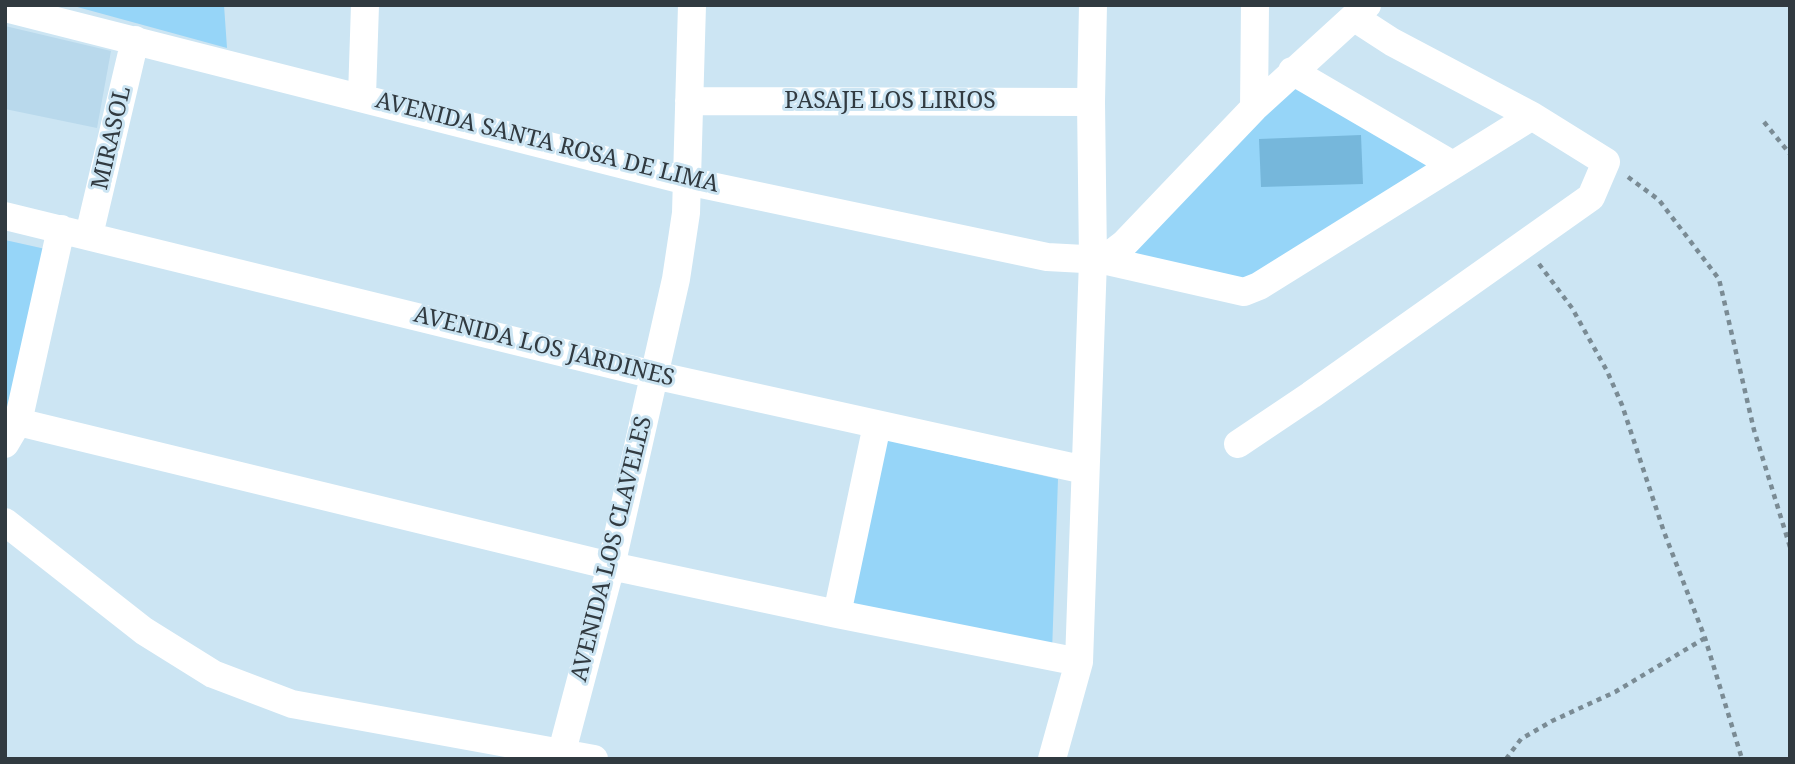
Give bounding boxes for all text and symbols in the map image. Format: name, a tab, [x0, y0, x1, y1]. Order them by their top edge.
street label: MIRASOL	[87, 84, 137, 192]
street label: AVENIDA SANTA ROSA DE LIMA	[372, 87, 722, 199]
street label: PASAJE LOS LIRIOS	[784, 87, 996, 115]
street label: AVENIDA LOS JARDINES	[411, 301, 677, 393]
street label: AVENIDA LOS CLAVELES	[566, 414, 658, 684]

